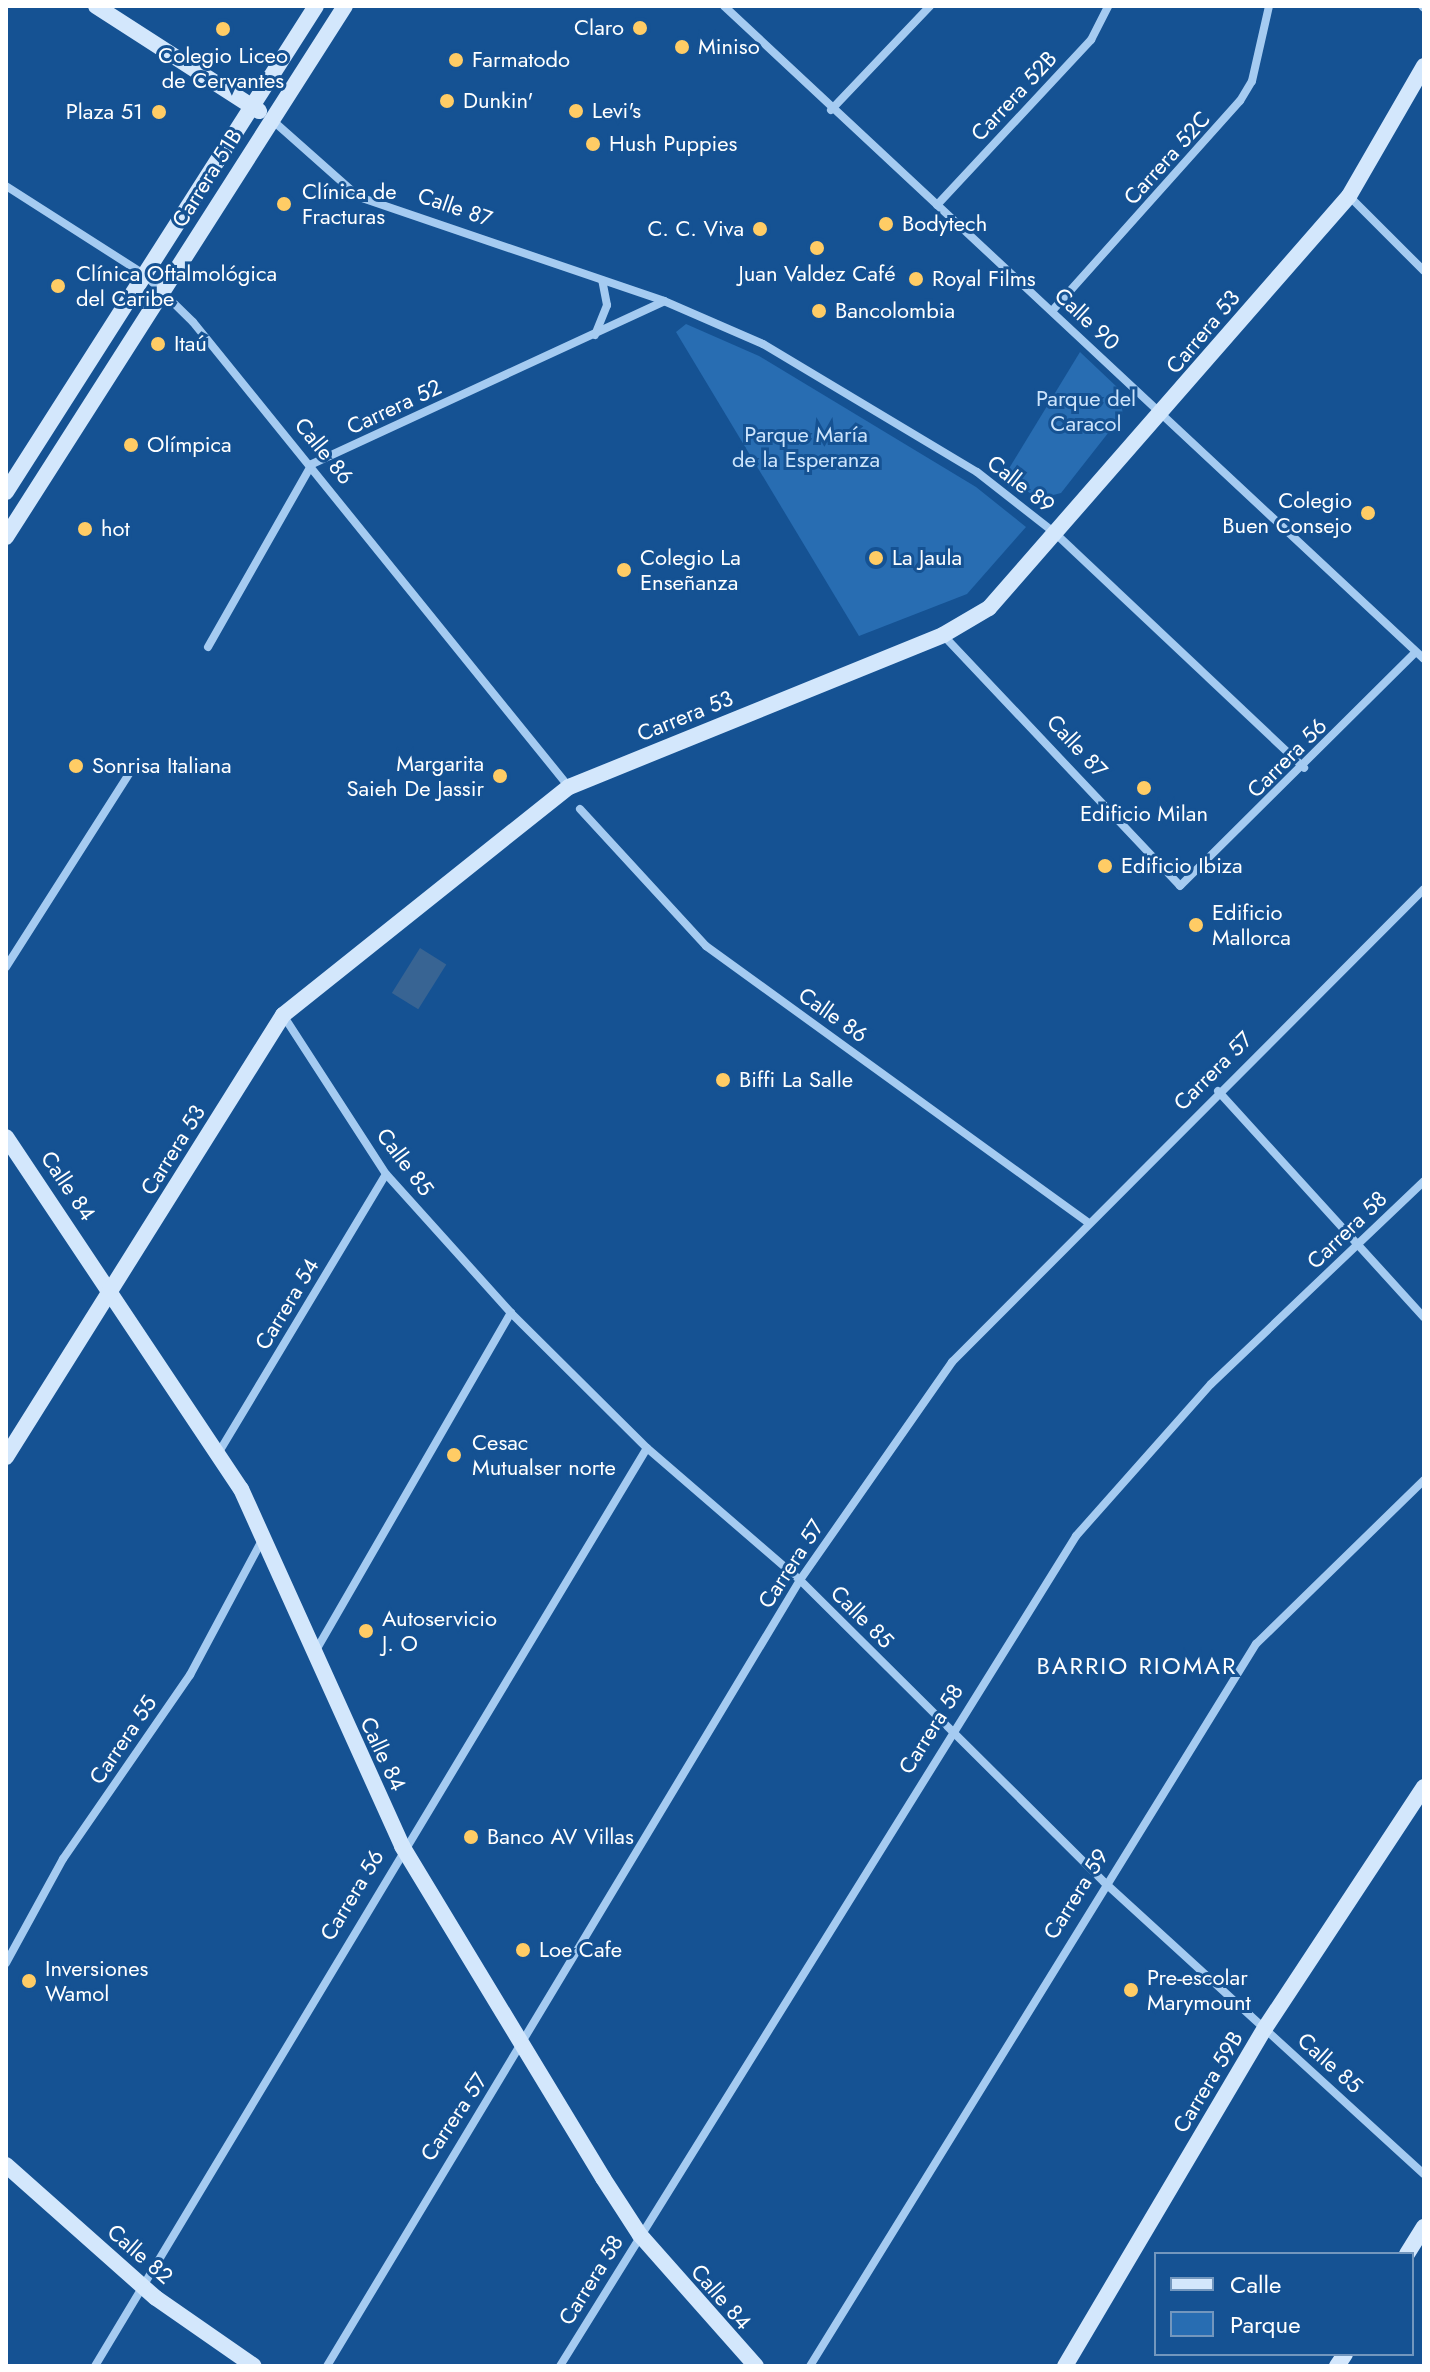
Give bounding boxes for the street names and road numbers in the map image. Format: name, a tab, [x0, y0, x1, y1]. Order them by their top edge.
street label: Carrera 52B	[966, 45, 1062, 147]
street label: Carrera 52C	[1118, 106, 1216, 210]
street label: Carrera 51B	[166, 124, 248, 232]
street label: Calle 87	[414, 182, 496, 232]
street label: Calle 90	[1049, 282, 1125, 356]
street label: Carrera 53	[1160, 285, 1246, 379]
street label: Carrera 52	[342, 374, 446, 440]
street label: Calle 86	[289, 412, 359, 490]
street label: Calle 89	[982, 449, 1060, 519]
street label: Carrera 53	[633, 685, 737, 747]
street label: Calle 87	[1041, 709, 1113, 783]
street label: Carrera 56	[1242, 713, 1332, 803]
street label: Calle 86	[793, 982, 873, 1048]
street label: Carrera 57	[1168, 1026, 1258, 1116]
street label: Carrera 53	[135, 1100, 211, 1200]
street label: Calle 85	[371, 1123, 439, 1201]
street label: Calle 84	[35, 1146, 101, 1226]
street label: Carrera 58	[1302, 1185, 1392, 1275]
street label: Carrera 54	[249, 1254, 325, 1354]
street label: Carrera 57	[753, 1515, 829, 1613]
street label: Calle 85	[825, 1580, 899, 1654]
street label: Carrera 58	[893, 1679, 969, 1779]
street label: Carrera 55	[84, 1691, 162, 1789]
street label: Calle 84	[354, 1713, 412, 1795]
street label: Carrera 59	[1038, 1844, 1114, 1944]
street label: Carrera 56	[315, 1845, 389, 1945]
street label: Carrera 59B	[1167, 2026, 1249, 2138]
street label: Calle 85	[1292, 2027, 1368, 2099]
street label: Carrera 57	[415, 2068, 493, 2166]
street label: Calle 82	[102, 2218, 178, 2290]
street label: Carrera 58	[553, 2230, 629, 2330]
street label: Calle 84	[685, 2259, 757, 2335]

